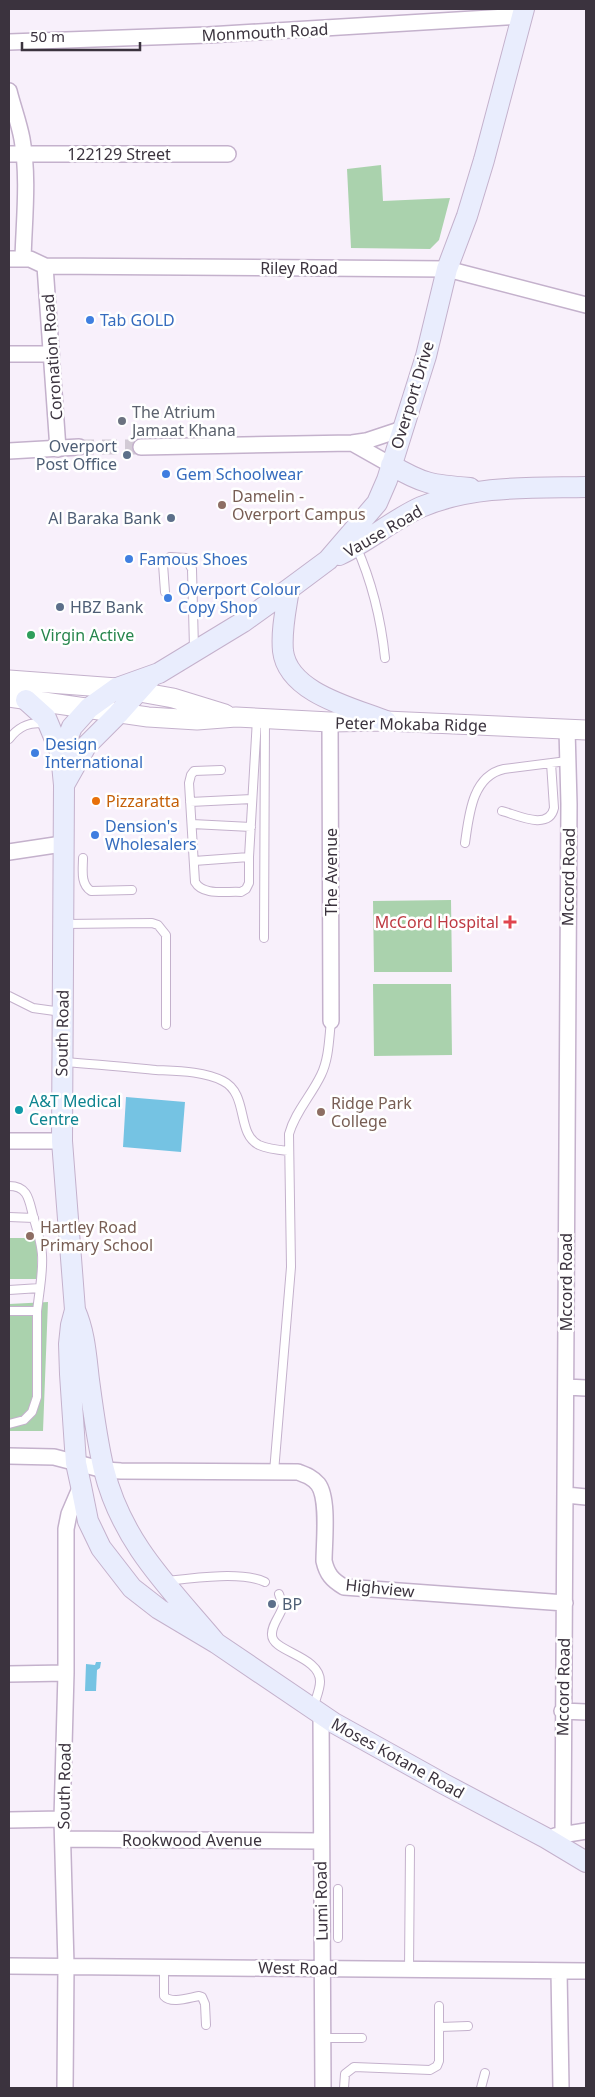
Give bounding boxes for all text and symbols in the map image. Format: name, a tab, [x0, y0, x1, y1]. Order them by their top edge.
street label: Monmouth Road	[201, 18, 329, 46]
scale bar	[22, 20, 140, 52]
text: 50 m	[30, 26, 65, 46]
street label: 122129 Street	[67, 143, 171, 165]
street label: Riley Road	[260, 257, 338, 279]
street label: Coronation Road	[37, 293, 67, 421]
place label: Tab GOLD	[100, 309, 175, 331]
marker: Tab GOLD	[84, 314, 96, 326]
street label: Overport Drive	[385, 338, 439, 452]
place label: The Atrium Jamaat Khana	[130, 401, 236, 441]
marker: The Atrium Jamaat Khana	[116, 415, 128, 427]
place label: Overport Post Office	[36, 435, 117, 475]
marker: Overport Post Office	[121, 449, 133, 461]
place label: Gem Schoolwear	[176, 463, 303, 485]
marker: Gem Schoolwear	[160, 468, 172, 480]
place label: Damelin - Overport Campus	[232, 485, 366, 525]
marker: Damelin - Overport Campus	[216, 499, 228, 511]
street label: Vause Road	[340, 500, 426, 562]
place label: Al Baraka Bank	[48, 507, 161, 529]
marker: Al Baraka Bank	[165, 512, 177, 524]
place label: Famous Shoes	[139, 548, 248, 570]
marker: Famous Shoes	[123, 553, 135, 565]
place label: Overport Colour Copy Shop	[178, 578, 301, 618]
marker: Overport Colour Copy Shop	[162, 592, 174, 604]
place label: HBZ Bank	[70, 596, 144, 618]
marker: HBZ Bank	[54, 601, 66, 613]
place label: Virgin Active	[41, 624, 134, 646]
marker: Virgin Active	[25, 629, 37, 641]
street label: Peter Mokaba Ridge	[335, 712, 487, 736]
place label: Design International	[45, 733, 143, 773]
marker: Design International	[29, 747, 41, 759]
place label: Pizzaratta	[106, 790, 180, 812]
marker: Pizzaratta	[90, 795, 102, 807]
place label: Dension's Wholesalers	[105, 815, 197, 855]
street label: The Avenue	[320, 828, 342, 916]
street label: Mccord Road	[556, 828, 580, 926]
marker: Dension's Wholesalers	[89, 829, 101, 841]
place label: McCord Hospital	[375, 911, 499, 933]
marker: McCord Hospital	[503, 915, 517, 929]
street label: South Road	[50, 990, 74, 1076]
place label: A&T Medical Centre	[29, 1090, 121, 1130]
place label: Ridge Park College	[331, 1092, 412, 1132]
marker: A&T Medical Centre	[13, 1104, 25, 1116]
marker: Ridge Park College	[315, 1106, 327, 1118]
place label: Hartley Road Primary School	[40, 1216, 153, 1256]
marker: Hartley Road Primary School	[24, 1230, 36, 1242]
street label: Mccord Road	[555, 1233, 577, 1331]
street label: Highview	[344, 1573, 416, 1603]
place label: BP	[282, 1593, 302, 1615]
marker: BP	[266, 1598, 278, 1610]
street label: Mccord Road	[551, 1638, 575, 1736]
street label: Moses Kotane Road	[328, 1712, 468, 1804]
street label: South Road	[52, 1743, 76, 1829]
street label: Rookwood Avenue	[122, 1829, 262, 1851]
street label: Lumi Road	[309, 1861, 333, 1941]
street label: West Road	[258, 1956, 338, 1980]

